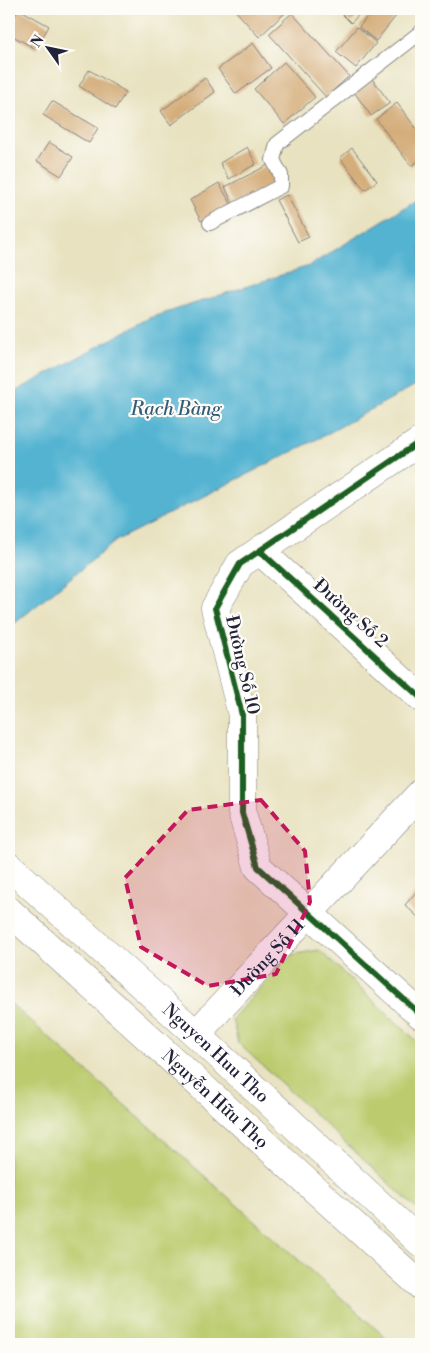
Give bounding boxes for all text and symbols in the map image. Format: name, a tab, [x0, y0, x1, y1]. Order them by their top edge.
north arrow	[22, 22, 72, 72]
text: N	[27, 32, 49, 51]
water label: Rạch Bàng	[130, 397, 223, 421]
street label: Đường Số 2	[309, 574, 393, 653]
street label: Đường Số 10	[220, 613, 265, 717]
street label: Đường Số 11	[226, 914, 310, 1001]
street label: Nguyen Huu Tho	[158, 999, 274, 1108]
street label: Nguyễn Hữu Thọ	[157, 1045, 273, 1154]

